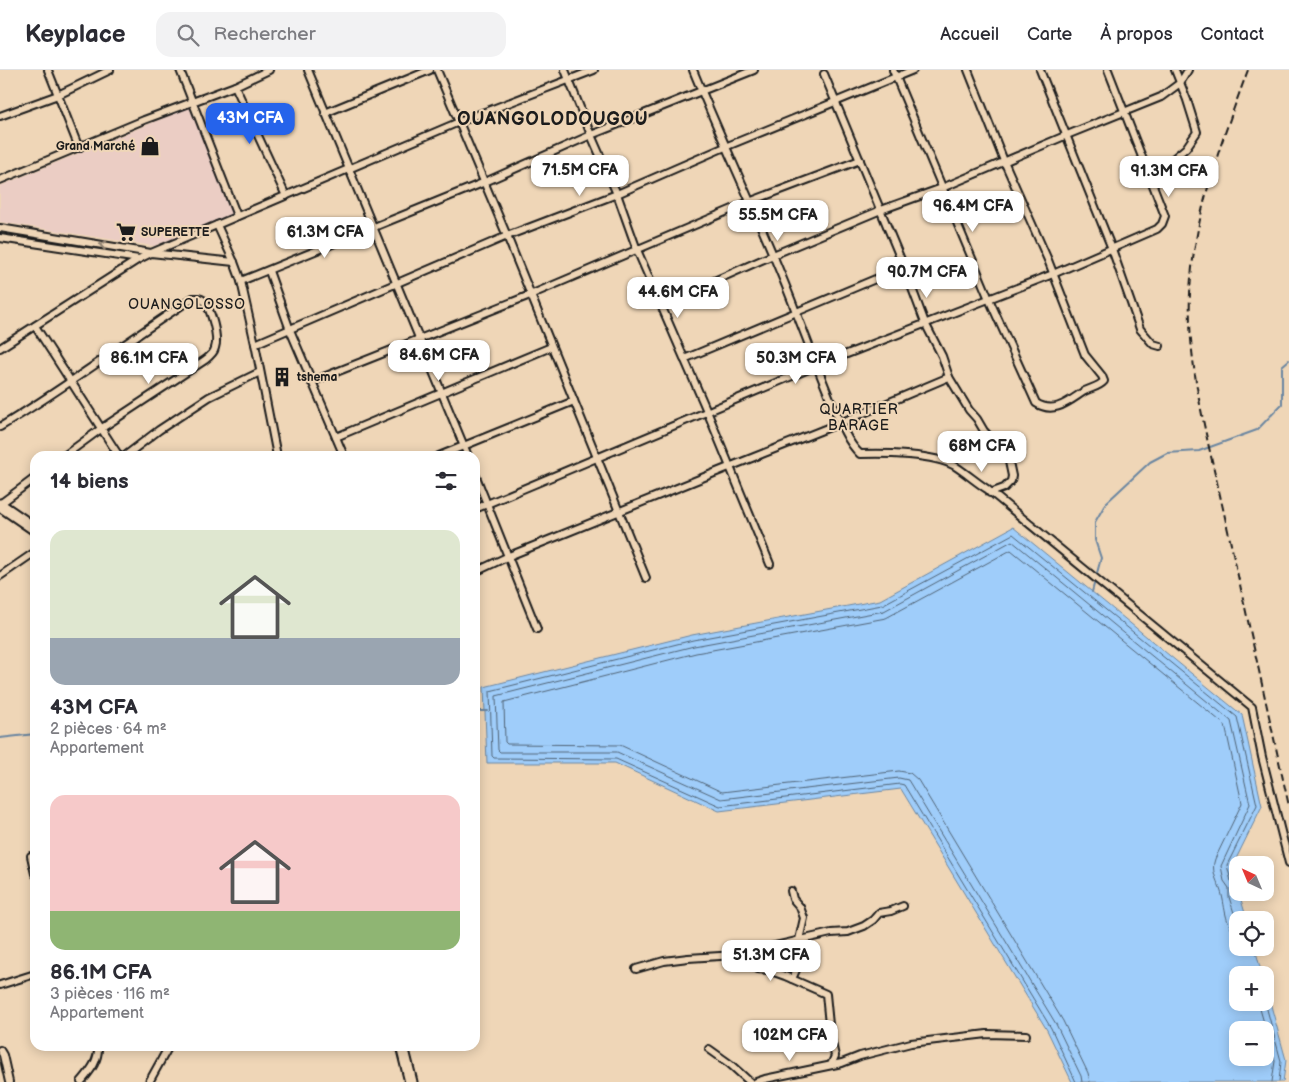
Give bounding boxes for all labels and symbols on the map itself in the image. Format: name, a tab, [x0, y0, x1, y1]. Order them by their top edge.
pin: 43M CFA	[204, 102, 296, 145]
district label: OUANGOLODOUGOU	[457, 109, 649, 130]
shop icon: Grand Marché	[139, 135, 161, 157]
place label: Grand Marché	[56, 139, 135, 154]
pin: 71.5M CFA	[523, 154, 637, 197]
pin: 91.3M CFA	[1112, 156, 1226, 198]
pin: 96.4M CFA	[916, 190, 1030, 233]
pin: 55.5M CFA	[721, 200, 835, 242]
pin: 61.3M CFA	[268, 216, 382, 259]
supermarket icon: SUPERETTE	[115, 221, 137, 243]
place label: SUPERETTE	[141, 225, 210, 240]
one-way arrow	[99, 240, 108, 250]
pin: 90.7M CFA	[870, 256, 984, 299]
pin: 44.6M CFA	[621, 276, 735, 319]
district label: OUANGOLOSSO	[128, 296, 246, 313]
pin: 84.6M CFA	[382, 340, 496, 382]
pin: 86.1M CFA	[92, 342, 206, 385]
pin: 50.3M CFA	[739, 342, 853, 385]
building icon: tshema	[271, 366, 293, 388]
place label: tshema	[296, 370, 338, 385]
district label: QUARTIER BARAGE	[819, 401, 899, 434]
pin: 68M CFA	[936, 430, 1028, 473]
north arrow	[1229, 856, 1274, 901]
pin: 51.3M CFA	[714, 940, 828, 982]
pin: 102M CFA	[738, 1020, 842, 1062]

